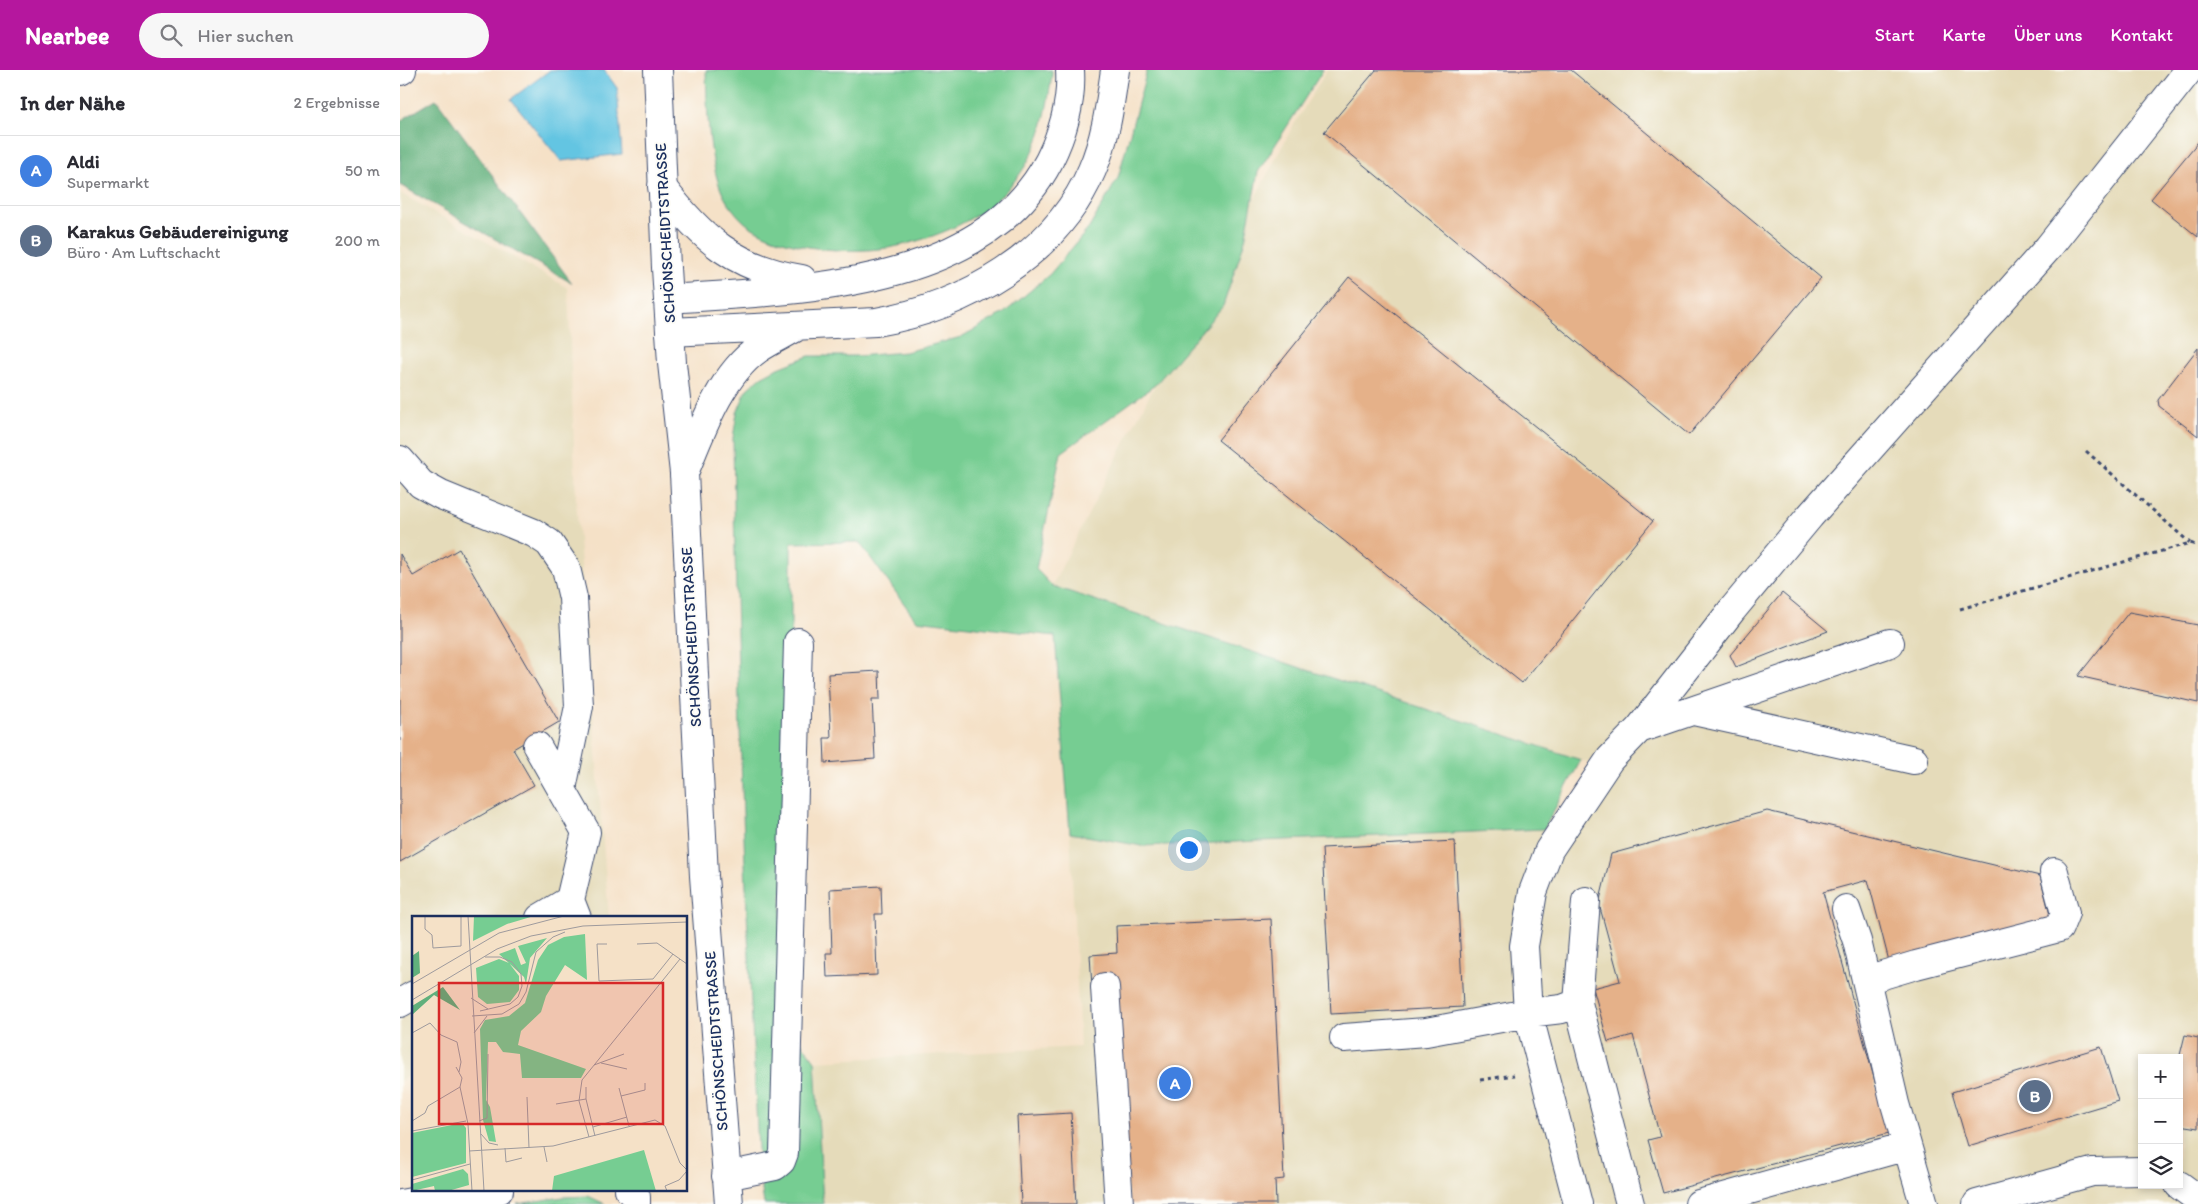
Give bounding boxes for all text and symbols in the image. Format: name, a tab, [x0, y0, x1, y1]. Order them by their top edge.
search box	[139, 13, 489, 58]
text: Nearbee	[25, 21, 109, 50]
icon: search	[157, 21, 185, 49]
text: Hier suchen	[197, 24, 294, 47]
text: Start	[1875, 24, 1914, 46]
text: Karte	[1942, 24, 1986, 46]
text: Über uns	[2014, 24, 2083, 46]
text: Kontakt	[2111, 24, 2173, 46]
text: In der Nähe	[20, 90, 125, 115]
text: 2 Ergebnisse	[294, 93, 380, 112]
street label: SCHÖNSCHEIDTSTRASSE	[651, 142, 679, 323]
text: Aldi	[67, 150, 100, 173]
text: A	[31, 161, 41, 180]
text: 50 m	[345, 161, 380, 180]
text: Supermarkt	[67, 173, 149, 192]
text: Karakus Gebäudereinigung	[67, 220, 288, 243]
text: B	[31, 231, 41, 250]
text: 200 m	[335, 231, 380, 250]
text: Büro · Am Luftschacht	[67, 243, 221, 262]
street label: SCHÖNSCHEIDTSTRASSE	[677, 546, 705, 727]
your location	[1176, 837, 1202, 863]
inset map	[412, 916, 688, 1192]
street label: SCHÖNSCHEIDTSTRASSE	[700, 950, 732, 1131]
map controls	[2138, 1054, 2183, 1189]
button: +	[2138, 1054, 2183, 1099]
pin: A	[1159, 1064, 1191, 1102]
pin: B	[2019, 1077, 2051, 1115]
button: −	[2138, 1099, 2183, 1144]
button: layers	[2138, 1144, 2183, 1189]

